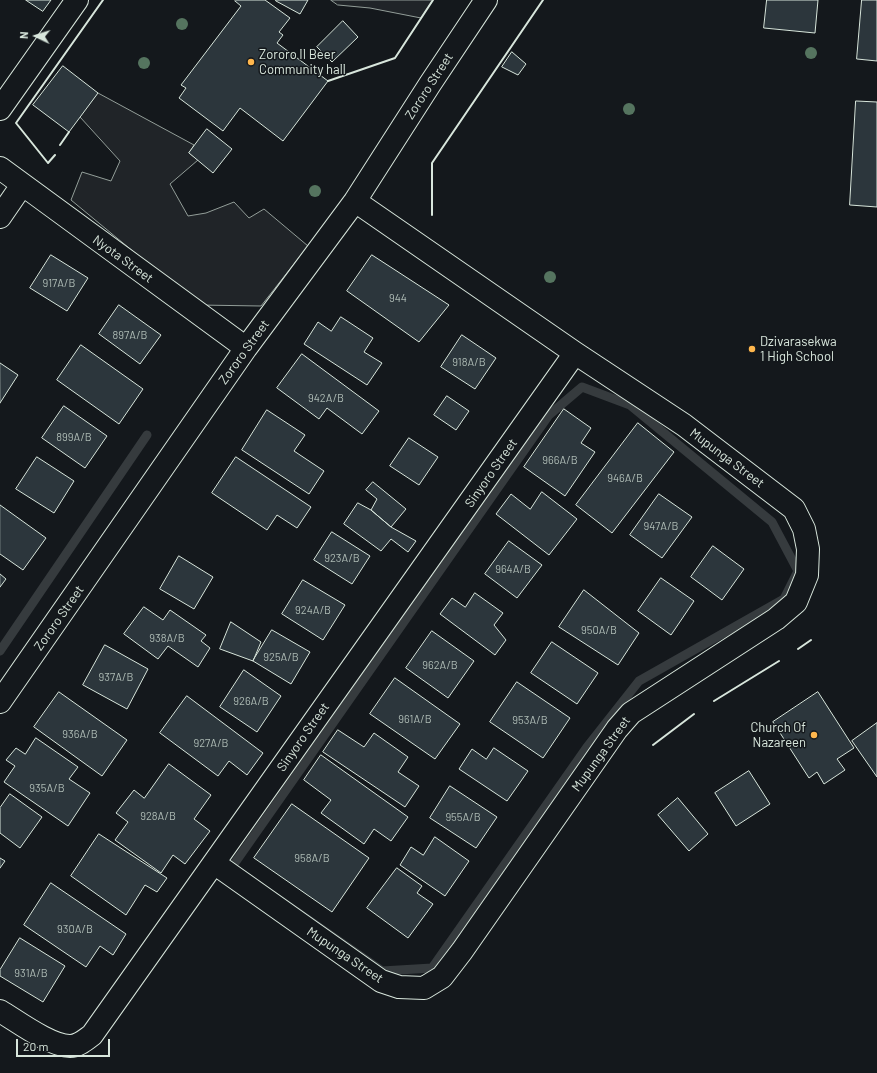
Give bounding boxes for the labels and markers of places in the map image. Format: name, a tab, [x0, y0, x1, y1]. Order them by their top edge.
place label: Zororo II Beer Community hall	[259, 47, 346, 78]
marker: Zororo II Beer Community hall	[246, 57, 256, 67]
place label: Dzivarasekwa 1 High School	[760, 334, 837, 365]
marker: Dzivarasekwa 1 High School	[747, 344, 757, 354]
place label: Church Of Nazareen	[750, 720, 806, 751]
marker: Church Of Nazareen	[809, 730, 819, 740]

